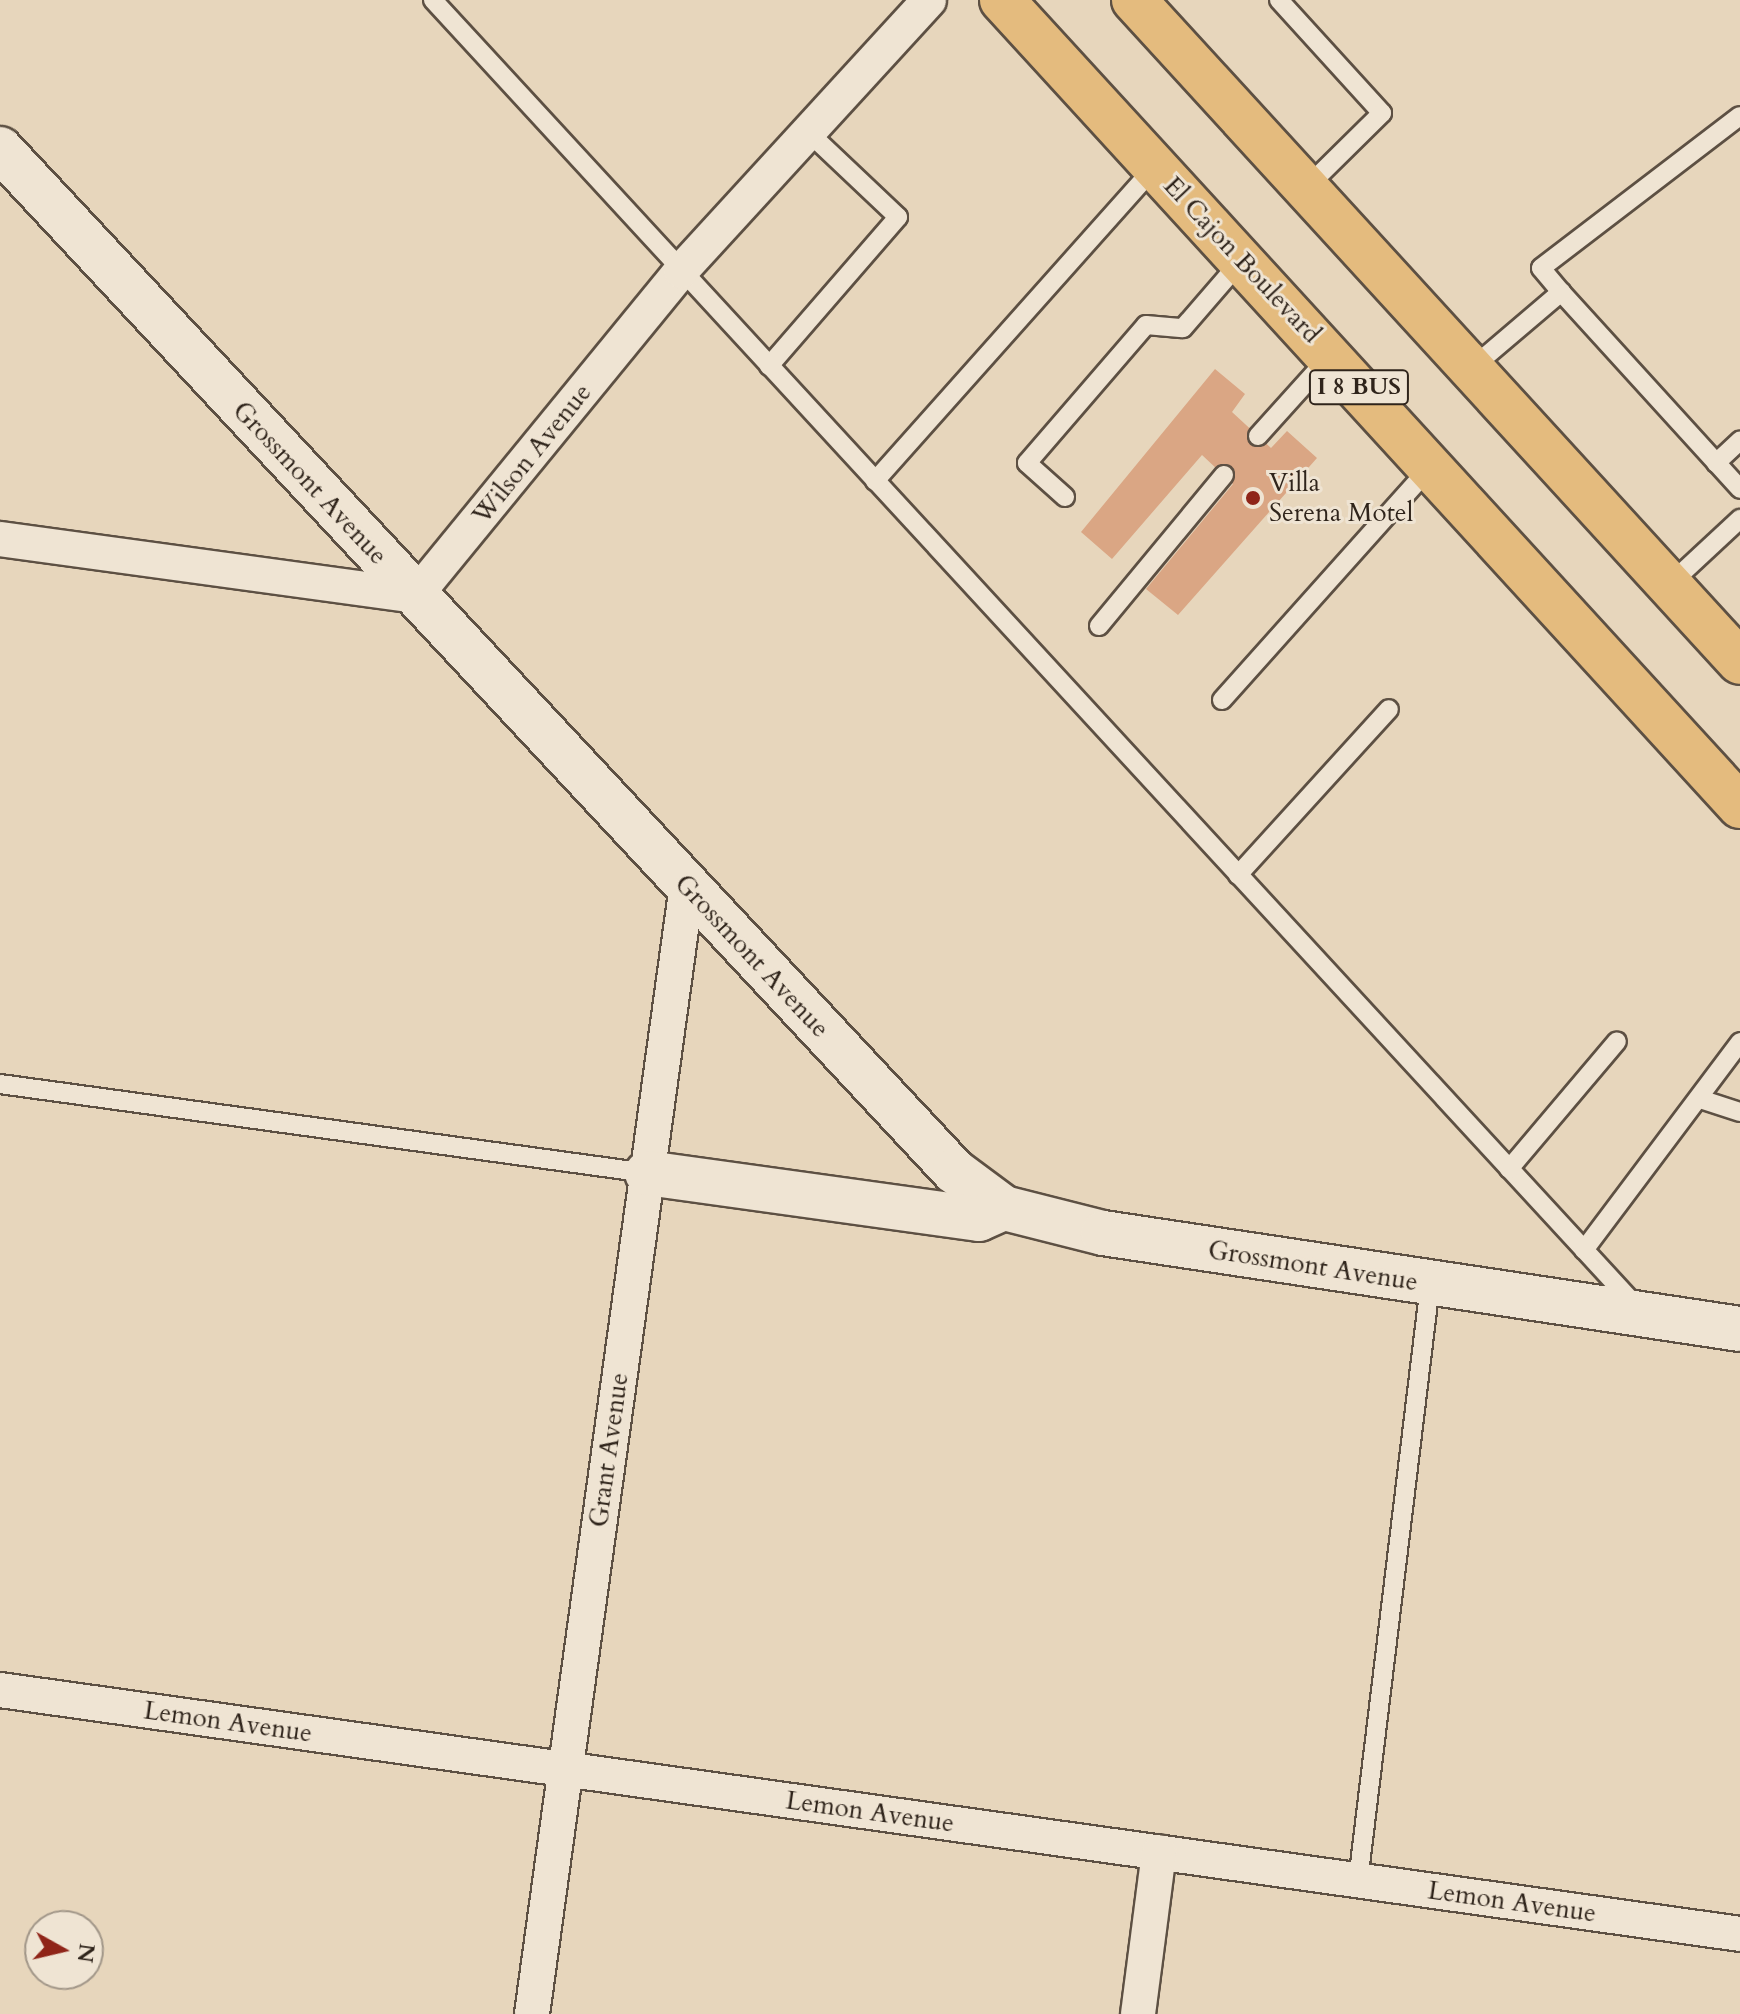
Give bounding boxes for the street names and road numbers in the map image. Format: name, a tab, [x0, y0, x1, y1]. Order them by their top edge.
street label: El Cajon Boulevard	[1157, 170, 1327, 350]
road number: I 8 BUS	[1307, 367, 1411, 407]
street label: Wilson Avenue	[466, 378, 598, 530]
street label: Grossmont Avenue	[226, 395, 394, 571]
street label: Grossmont Avenue	[668, 868, 836, 1044]
street label: Grossmont Avenue	[1206, 1234, 1420, 1298]
street label: Grant Avenue	[583, 1371, 635, 1529]
street label: Lemon Avenue	[142, 1695, 314, 1749]
street label: Lemon Avenue	[784, 1785, 956, 1839]
street label: Lemon Avenue	[1426, 1875, 1598, 1929]

